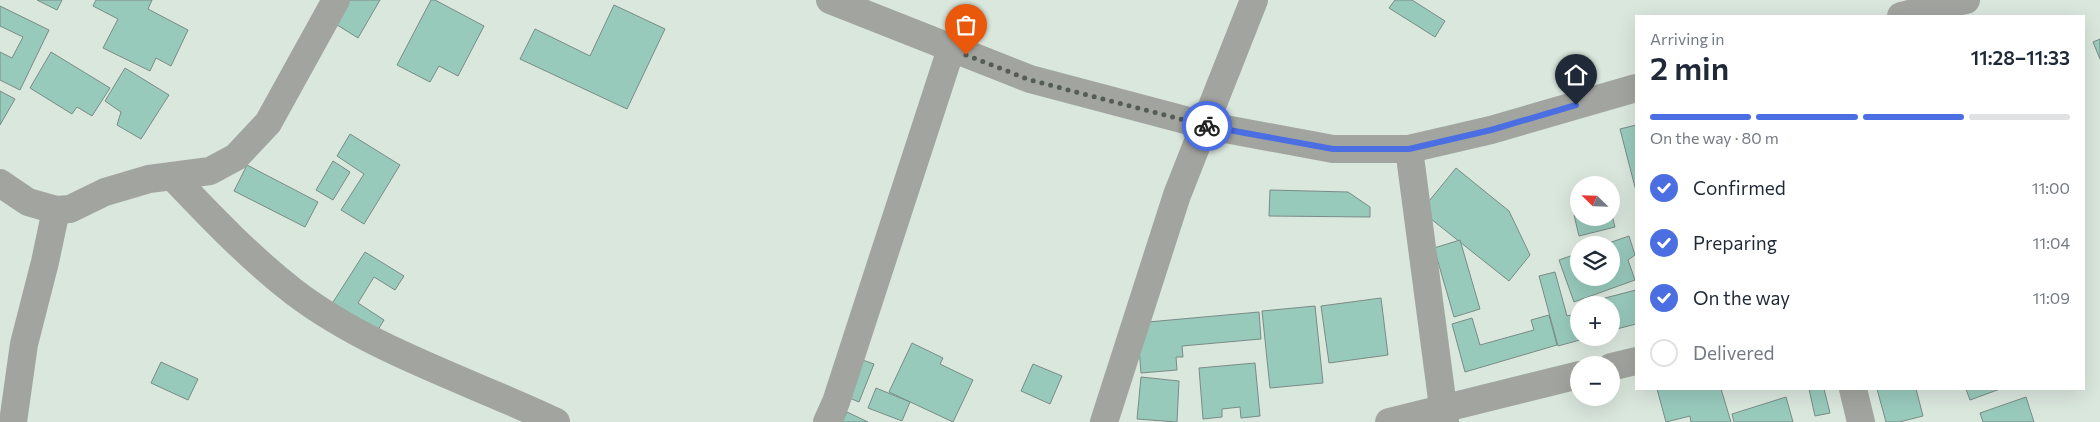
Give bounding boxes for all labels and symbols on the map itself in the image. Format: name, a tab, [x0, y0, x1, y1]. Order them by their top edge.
pin	[945, 4, 987, 55]
pin	[1555, 54, 1597, 105]
courier	[1182, 101, 1232, 151]
north arrow	[1570, 176, 1620, 226]

